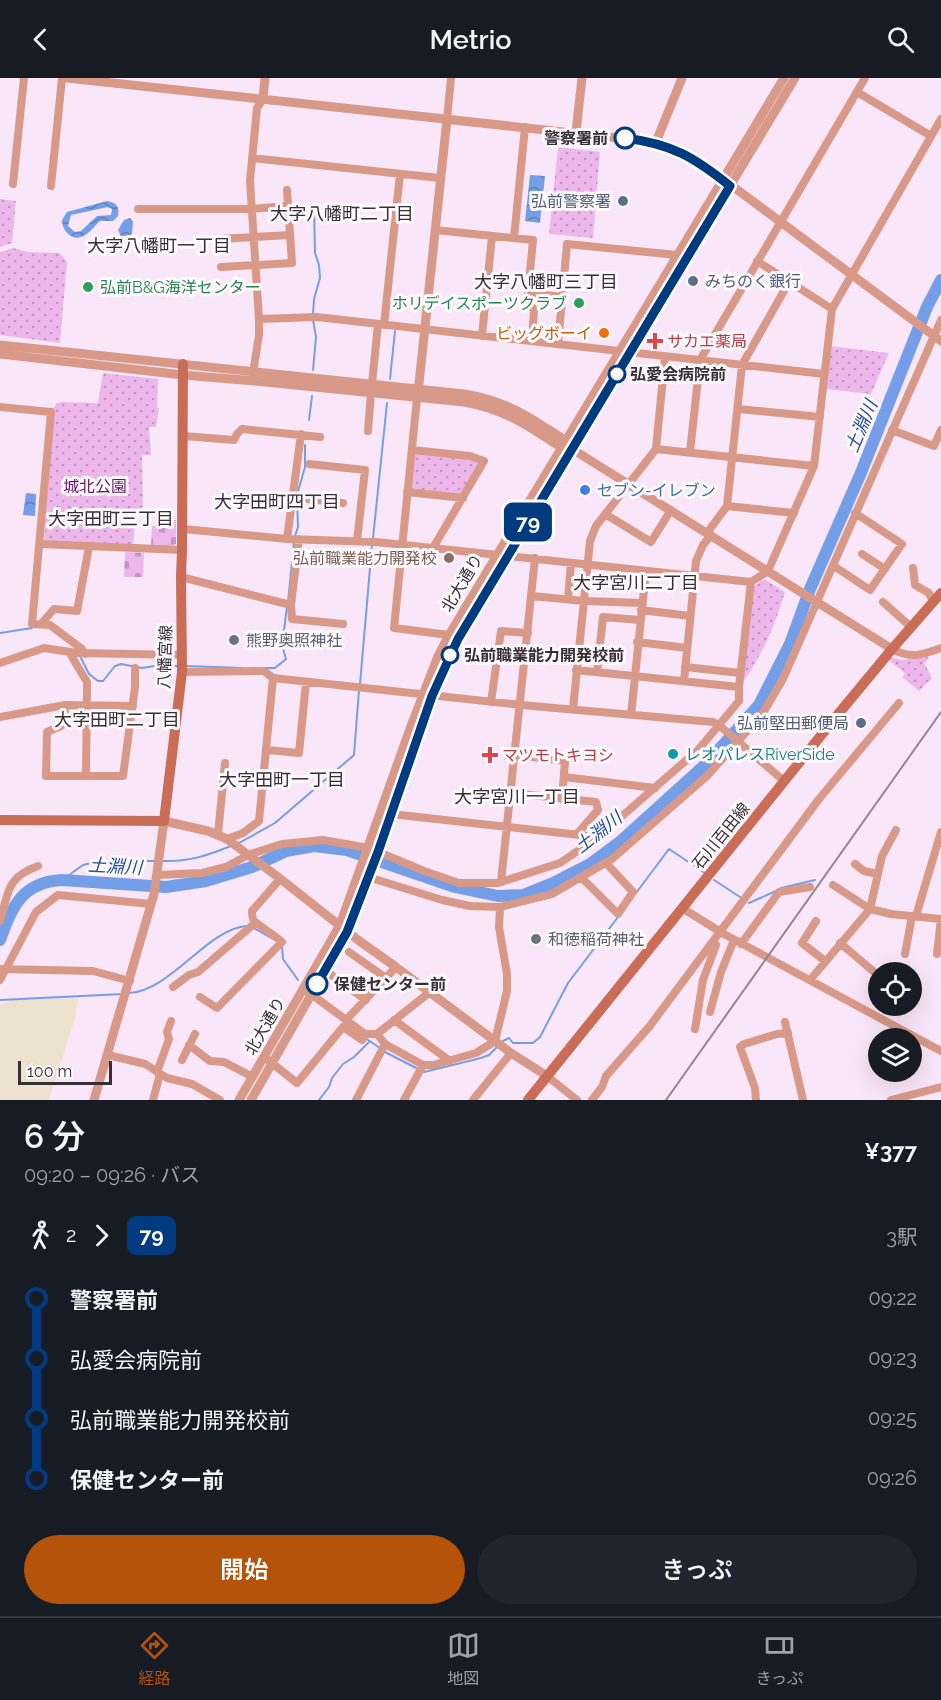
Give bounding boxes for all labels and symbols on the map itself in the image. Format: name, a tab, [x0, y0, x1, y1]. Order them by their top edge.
marker: 警察署前	[614, 127, 636, 149]
place label: 警察署前	[544, 129, 608, 148]
place label: 弘前警察署	[531, 192, 611, 211]
marker: 弘前警察署	[616, 194, 630, 208]
district label: 大字八幡町二丁目	[270, 203, 414, 224]
district label: 大字八幡町一丁目	[87, 235, 231, 256]
district label: 大字八幡町三丁目	[474, 271, 618, 292]
place label: みちのく銀行	[705, 272, 801, 291]
marker: みちのく銀行	[686, 274, 700, 288]
place label: 弘前B&G海洋センター	[100, 278, 261, 297]
marker: 弘前B&G海洋センター	[81, 280, 95, 294]
place label: ホリデイスポーツクラブ	[392, 294, 567, 313]
marker: ホリデイスポーツクラブ	[572, 296, 586, 310]
place label: ビッグボーイ	[496, 324, 592, 343]
marker: ビッグボーイ	[597, 326, 611, 340]
place label: サカエ薬局	[667, 332, 747, 351]
marker: サカエ薬局	[648, 334, 662, 348]
marker: 弘愛会病院前	[608, 365, 626, 383]
place label: 弘愛会病院前	[630, 365, 726, 384]
water label: 土淵川	[841, 395, 882, 455]
park label: 城北公園	[63, 477, 127, 496]
place label: セブン-イレブン	[597, 481, 716, 500]
marker: セブン-イレブン	[578, 483, 592, 497]
district label: 大字田町四丁目	[214, 491, 340, 512]
line badge: 79	[501, 502, 555, 542]
district label: 大字田町三丁目	[48, 508, 174, 529]
place label: 弘前職業能力開発校	[293, 549, 437, 568]
street label: 北大通り	[437, 551, 487, 615]
marker: 弘前職業能力開発校	[442, 551, 456, 565]
district label: 大字宮川二丁目	[573, 572, 699, 593]
street label: 八幡宮線	[154, 625, 176, 689]
place label: 熊野奥照神社	[246, 631, 342, 650]
marker: 熊野奥照神社	[227, 633, 241, 647]
marker: 弘前職業能力開発校前	[441, 646, 459, 664]
place label: 弘前職業能力開発校前	[464, 646, 624, 665]
district label: 大字田町二丁目	[54, 709, 180, 730]
place label: 弘前堅田郵便局	[737, 714, 849, 733]
marker: 弘前堅田郵便局	[854, 716, 868, 730]
place label: レオパレスRiverSide	[685, 745, 835, 764]
place label: マツモトキヨシ	[502, 746, 614, 765]
marker: レオパレスRiverSide	[666, 747, 680, 761]
marker: マツモトキヨシ	[483, 748, 497, 762]
district label: 大字田町一丁目	[219, 769, 345, 790]
district label: 大字宮川一丁目	[454, 786, 580, 807]
street label: 石川百田線	[688, 799, 754, 873]
water label: 土淵川	[570, 806, 627, 857]
water label: 土淵川	[87, 854, 145, 878]
place label: 和徳稲荷神社	[548, 930, 644, 949]
marker: 和徳稲荷神社	[529, 932, 543, 946]
marker: 保健センター前	[306, 973, 328, 995]
place label: 保健センター前	[334, 975, 446, 994]
street label: 北大通り	[241, 994, 289, 1058]
scale bar	[18, 1058, 112, 1085]

